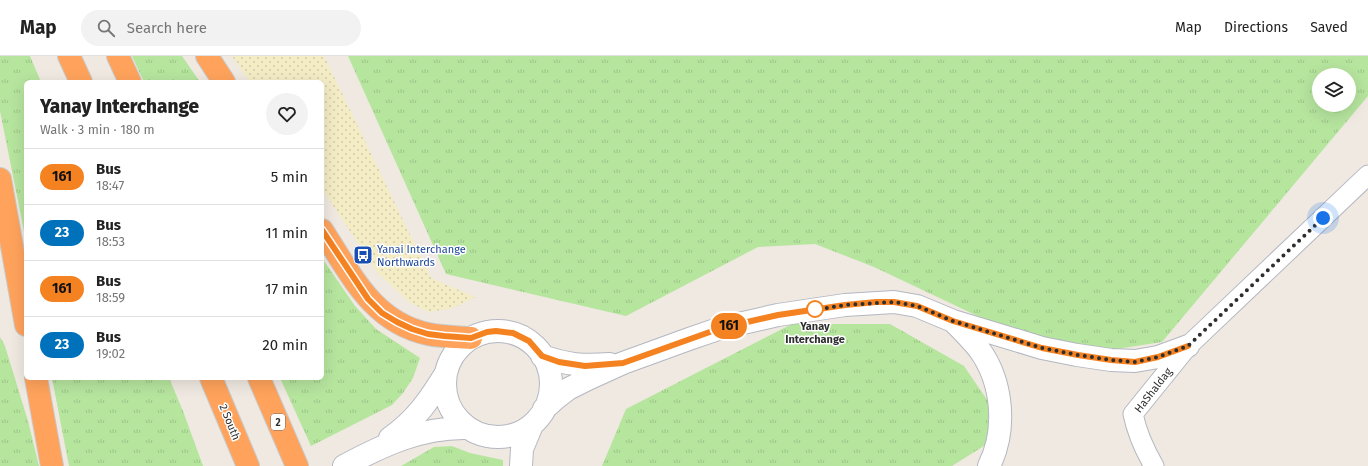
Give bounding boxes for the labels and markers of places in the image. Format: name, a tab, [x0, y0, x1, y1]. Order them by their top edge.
place label: Yanai Interchange Northwards	[377, 243, 466, 269]
bus stop icon: Yanai Interchange Northwards	[352, 244, 374, 266]
marker: Yanay Interchange	[806, 300, 824, 318]
place label: Yanay Interchange	[785, 320, 845, 346]

